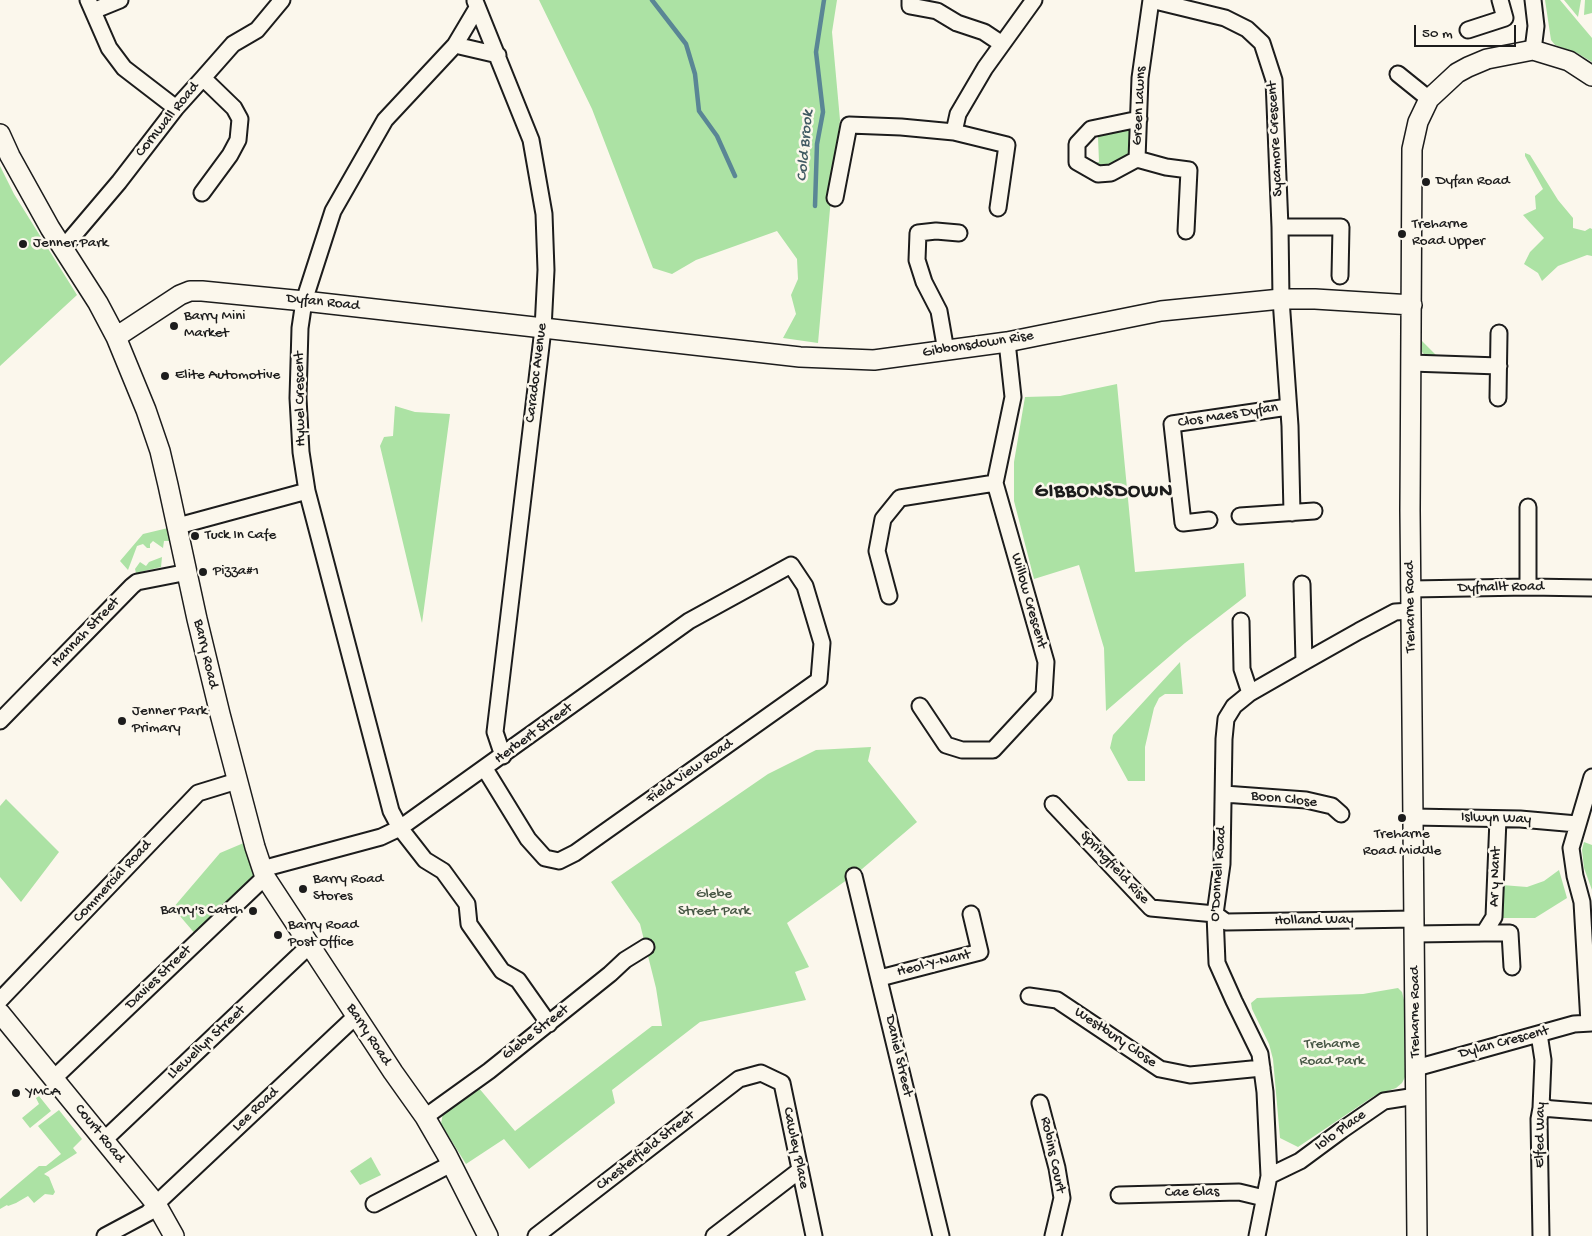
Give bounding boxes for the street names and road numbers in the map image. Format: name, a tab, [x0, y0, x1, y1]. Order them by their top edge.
street label: Green Lawns	[1129, 66, 1151, 146]
street label: Cornwall Road	[132, 79, 204, 161]
street label: Sycamore Crescent	[1264, 81, 1288, 197]
street label: Dyfan Road	[286, 290, 360, 316]
street label: Caradoc Avenue	[522, 322, 552, 424]
street label: Gibbonsdown Rise	[921, 327, 1035, 363]
street label: Hywel Crescent	[291, 351, 311, 447]
street label: Clos Maes Dyfan	[1177, 399, 1279, 433]
street label: Willow Crescent	[1006, 551, 1050, 651]
street label: Treharne Road	[1401, 561, 1421, 653]
street label: Dyfnallt Road	[1458, 578, 1544, 598]
street label: Hannah Street	[48, 594, 124, 672]
street label: Barry Road	[188, 618, 222, 690]
street label: Herbert Street	[491, 700, 577, 768]
street label: Field View Road	[643, 735, 737, 809]
street label: Boon Close	[1250, 788, 1318, 812]
street label: Islwyn Way	[1460, 809, 1532, 829]
street label: O'Donnell Road	[1207, 826, 1231, 922]
street label: Springfield Rise	[1075, 827, 1153, 909]
street label: Commercial Road	[70, 837, 156, 927]
street label: Ar y Nant	[1486, 847, 1506, 907]
street label: Holland Way	[1274, 911, 1354, 931]
street label: Davies Street	[122, 942, 196, 1014]
street label: Heol-Y-Nant	[895, 946, 973, 982]
street label: Treharne Road	[1407, 966, 1425, 1058]
street label: Barry Road	[341, 1001, 395, 1069]
street label: Glebe Street	[499, 1001, 573, 1065]
street label: Llewellyn Street	[164, 1002, 250, 1084]
street label: Westbury Close	[1070, 1004, 1160, 1072]
street label: Daniel Street	[880, 1014, 916, 1098]
street label: Dylan Crescent	[1457, 1022, 1551, 1064]
street label: Lee Road	[229, 1084, 283, 1136]
street label: Court Road	[70, 1101, 128, 1167]
street label: Elfed Way	[1531, 1102, 1551, 1168]
street label: Cawley Place	[778, 1106, 812, 1190]
street label: Iolo Place	[1312, 1106, 1370, 1156]
street label: Chesterfield Street	[593, 1107, 699, 1195]
street label: Robins Court	[1035, 1115, 1069, 1195]
street label: Cae Glas	[1165, 1184, 1219, 1202]

